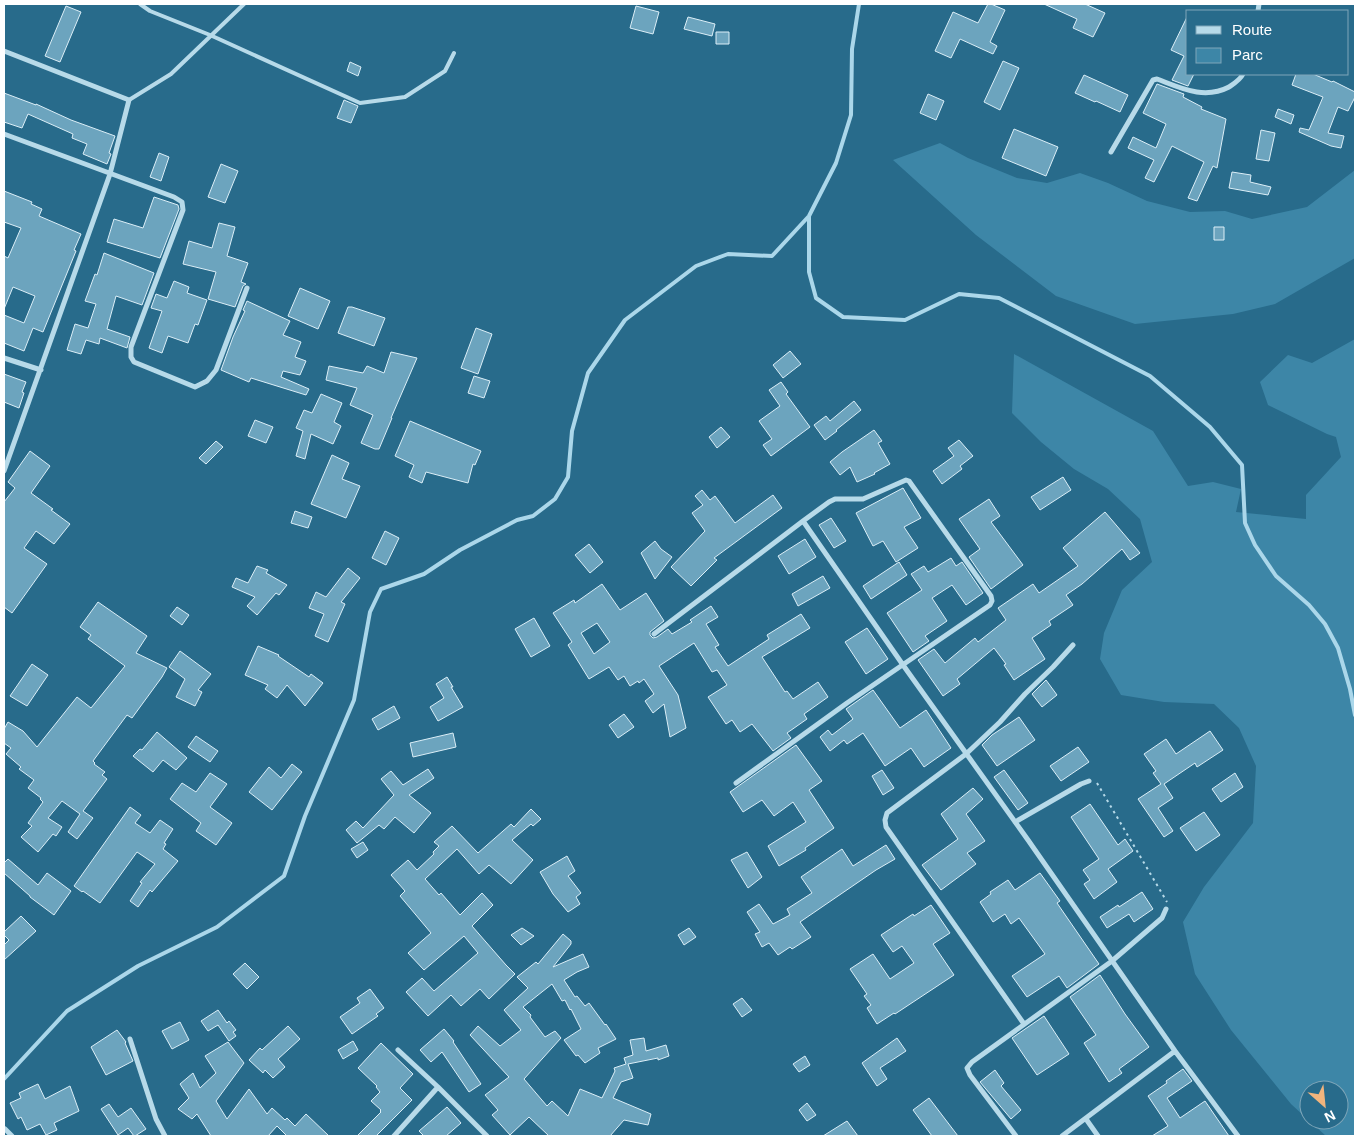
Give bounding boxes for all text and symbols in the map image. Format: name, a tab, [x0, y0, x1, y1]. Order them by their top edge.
legend	[1186, 10, 1349, 75]
text: Route	[1232, 21, 1272, 38]
text: Parc	[1232, 46, 1263, 63]
north arrow	[1299, 1080, 1349, 1130]
text: N	[1322, 1107, 1338, 1126]

